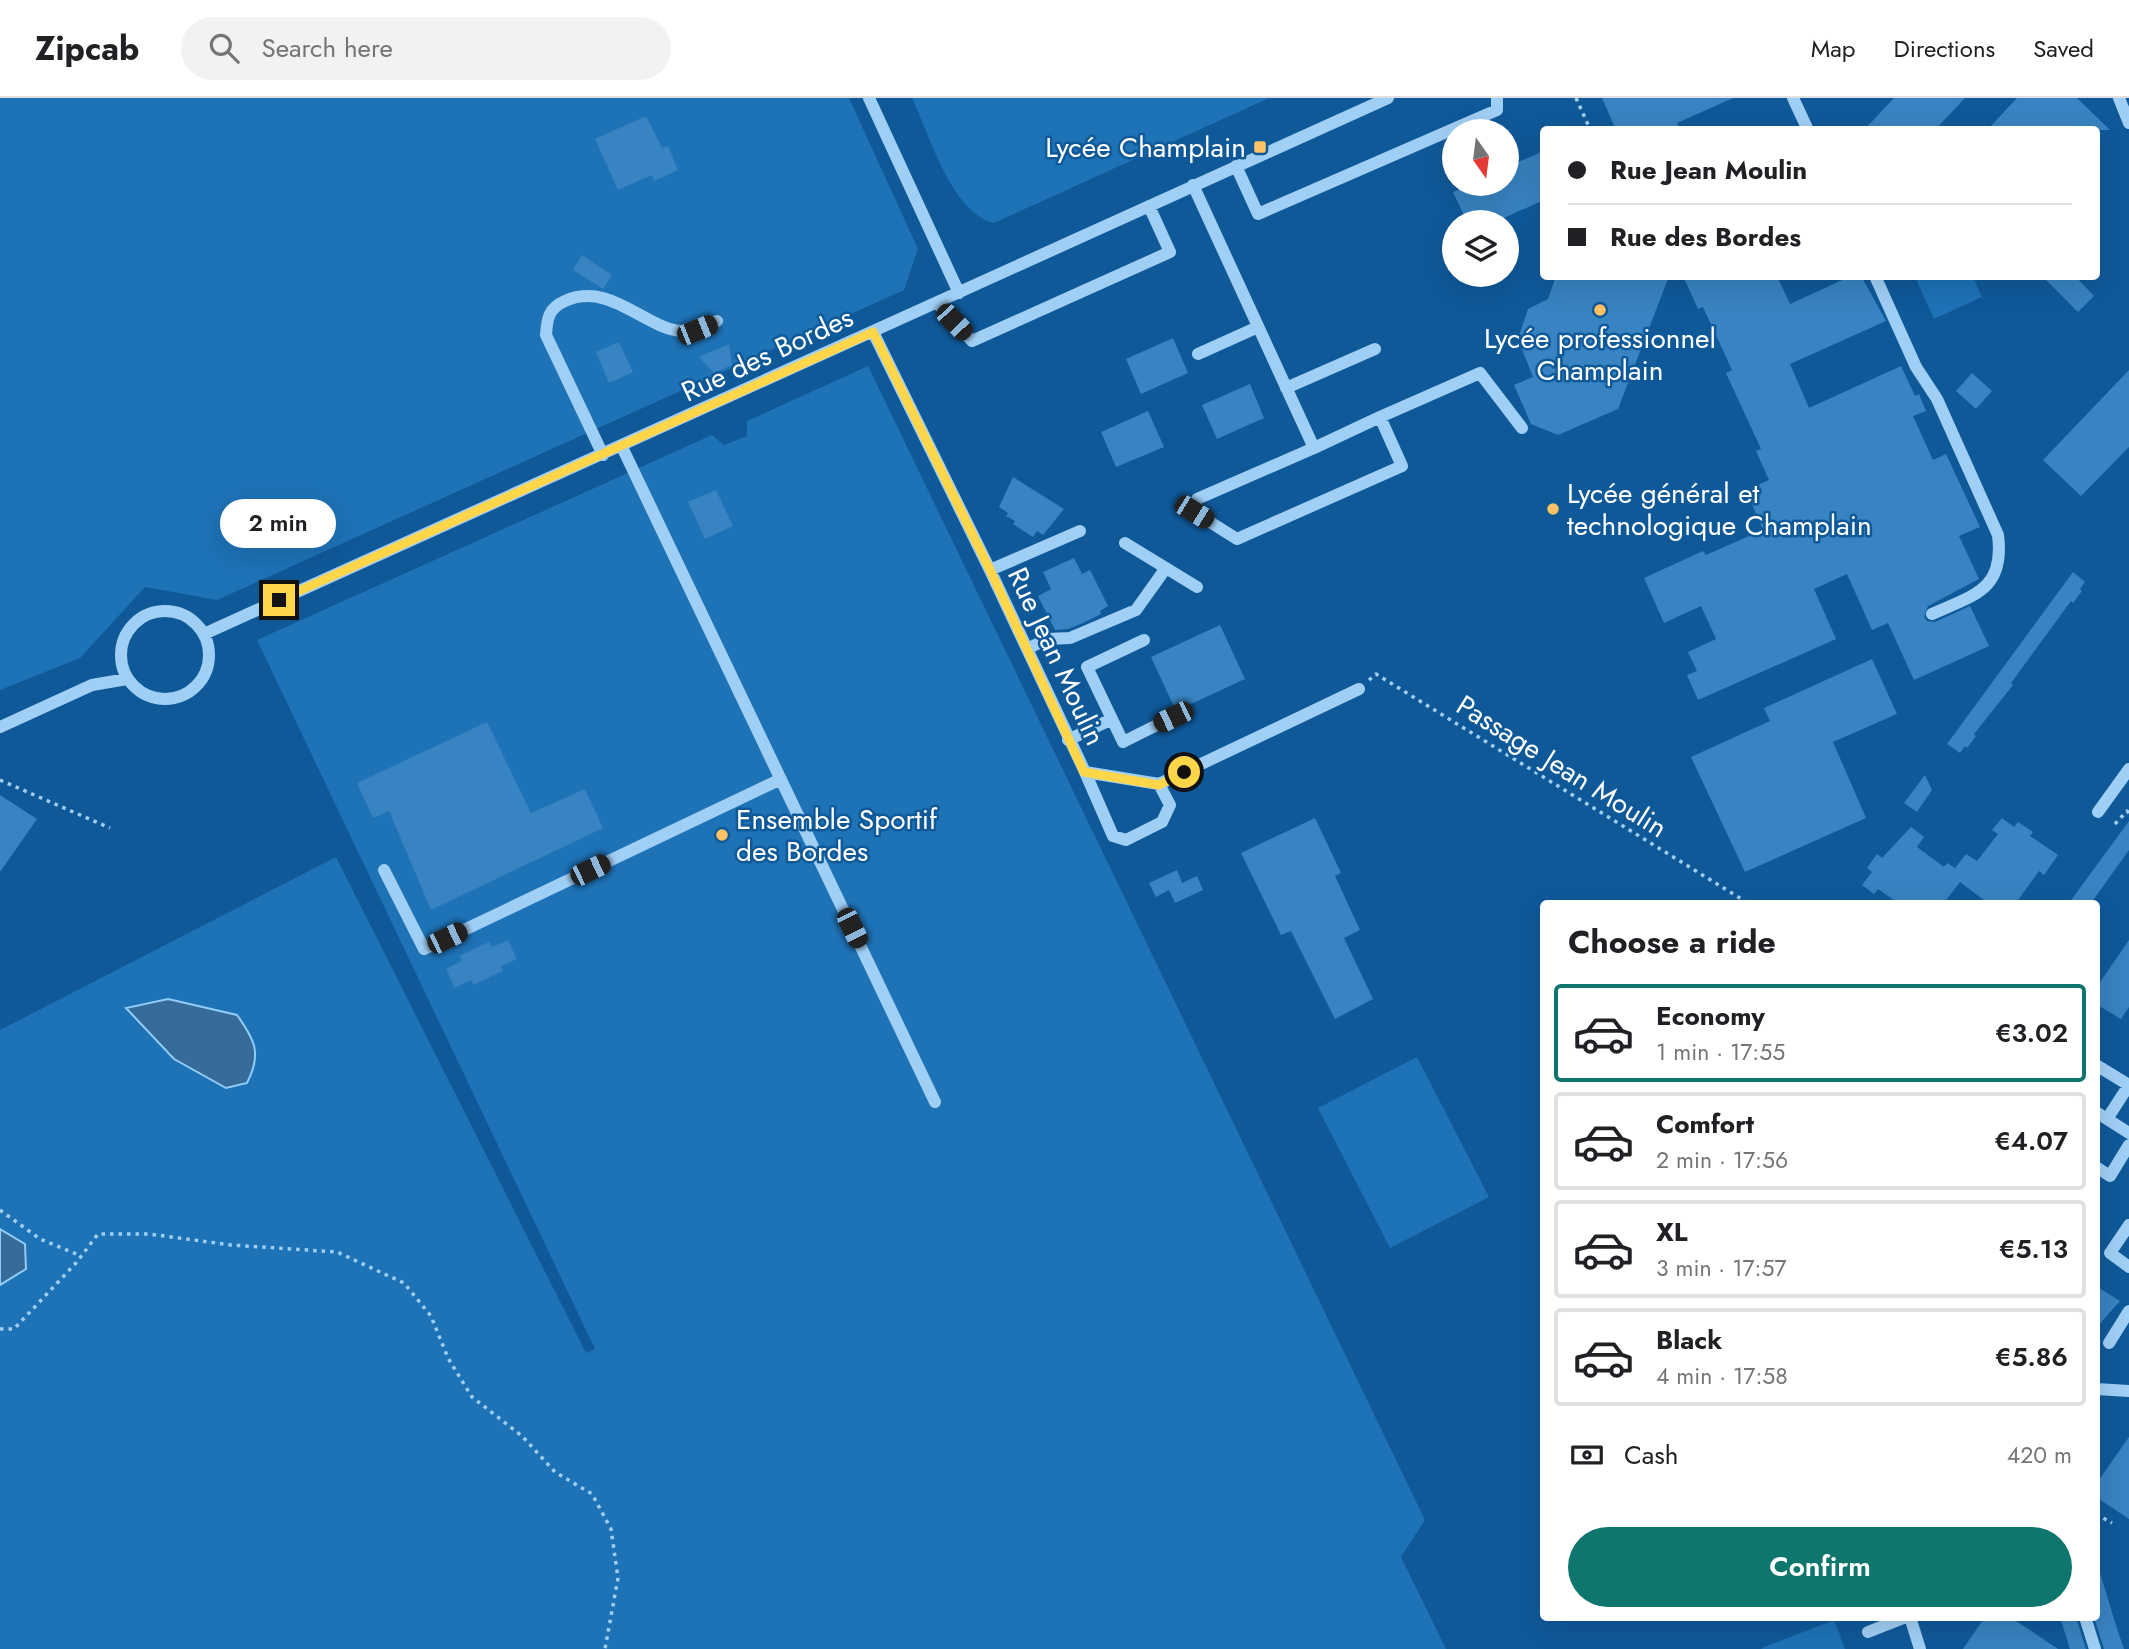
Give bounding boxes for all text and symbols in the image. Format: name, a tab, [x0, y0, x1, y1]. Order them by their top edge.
search box	[181, 17, 671, 80]
text: Zipcab	[35, 25, 139, 72]
icon: search	[205, 29, 243, 67]
text: Search here	[261, 29, 393, 67]
text: Map	[1811, 31, 1856, 66]
text: Directions	[1894, 31, 1995, 66]
text: Saved	[2033, 31, 2094, 66]
north arrow	[1442, 119, 1519, 196]
map controls	[1442, 119, 1519, 287]
place label: Lycée Champlain	[1045, 127, 1246, 168]
marker: Lycée Champlain	[1252, 139, 1268, 155]
text: Rue Jean Moulin	[1610, 151, 1807, 189]
button: layers	[1442, 210, 1519, 287]
text: Rue des Bordes	[1610, 218, 1801, 256]
street label: Rue des Bordes	[675, 297, 860, 412]
car	[932, 300, 977, 344]
marker: Lycée professionnel Champlain	[1592, 302, 1608, 318]
car	[674, 312, 721, 348]
place label: Lycée professionnel Champlain	[1484, 318, 1716, 391]
place label: Lycée général et technologique Champlain	[1567, 473, 1872, 546]
car	[1171, 492, 1218, 532]
callout: 2 min	[221, 498, 337, 547]
marker: Lycée général et technologique Champlain	[1545, 501, 1561, 517]
text: 2 min	[248, 506, 308, 540]
street label: Rue Jean Moulin	[997, 561, 1116, 752]
route end	[263, 584, 295, 616]
street label: Passage Jean Moulin	[1448, 685, 1675, 848]
car	[1150, 698, 1197, 736]
route start	[1168, 756, 1200, 788]
place label: Ensemble Sportif des Bordes	[736, 799, 938, 872]
marker: Ensemble Sportif des Bordes	[714, 827, 730, 843]
car	[567, 851, 614, 889]
car	[834, 905, 871, 951]
car	[424, 919, 471, 957]
text: Choose a ride	[1568, 919, 1776, 965]
text: Economy	[1656, 997, 1765, 1035]
icon: car	[1572, 1002, 1635, 1065]
text: €3.02	[1995, 1014, 2068, 1052]
text: 1 min · 17:55	[1656, 1035, 1785, 1069]
text: Comfort	[1656, 1105, 1754, 1143]
icon: car	[1572, 1110, 1635, 1173]
text: €4.07	[1994, 1122, 2068, 1160]
text: 2 min · 17:56	[1656, 1143, 1788, 1177]
text: XL	[1656, 1213, 1688, 1251]
icon: car	[1572, 1218, 1635, 1281]
text: €5.13	[1999, 1230, 2068, 1268]
text: 3 min · 17:57	[1656, 1251, 1787, 1285]
text: Black	[1656, 1321, 1722, 1359]
icon: car	[1572, 1326, 1635, 1389]
text: €5.86	[1995, 1338, 2068, 1376]
text: 4 min · 17:58	[1656, 1359, 1788, 1393]
icon: cash	[1568, 1436, 1606, 1474]
text: Cash	[1624, 1436, 1678, 1474]
text: 420 m	[2007, 1438, 2072, 1472]
button: Confirm	[1568, 1527, 2072, 1607]

